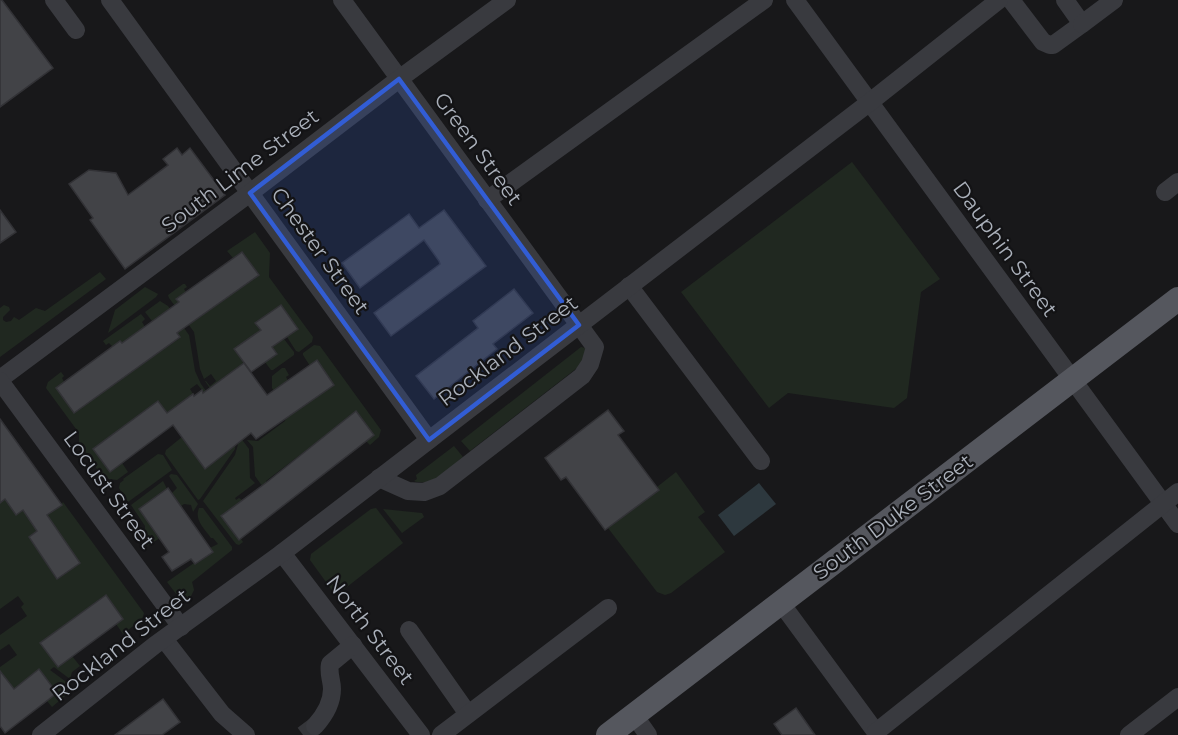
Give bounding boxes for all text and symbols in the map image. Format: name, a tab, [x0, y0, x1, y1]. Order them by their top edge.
street label: Green Street	[429, 88, 528, 210]
street label: South Lime Street	[156, 103, 323, 238]
street label: Dauphin Street	[948, 176, 1063, 321]
street label: Chester Street	[266, 183, 375, 319]
street label: Rockland Street	[433, 290, 582, 411]
street label: Locust Street	[58, 426, 160, 553]
street label: South Duke Street	[808, 448, 978, 585]
street label: North Street	[321, 570, 420, 689]
street label: Rockland Street	[47, 583, 195, 706]

